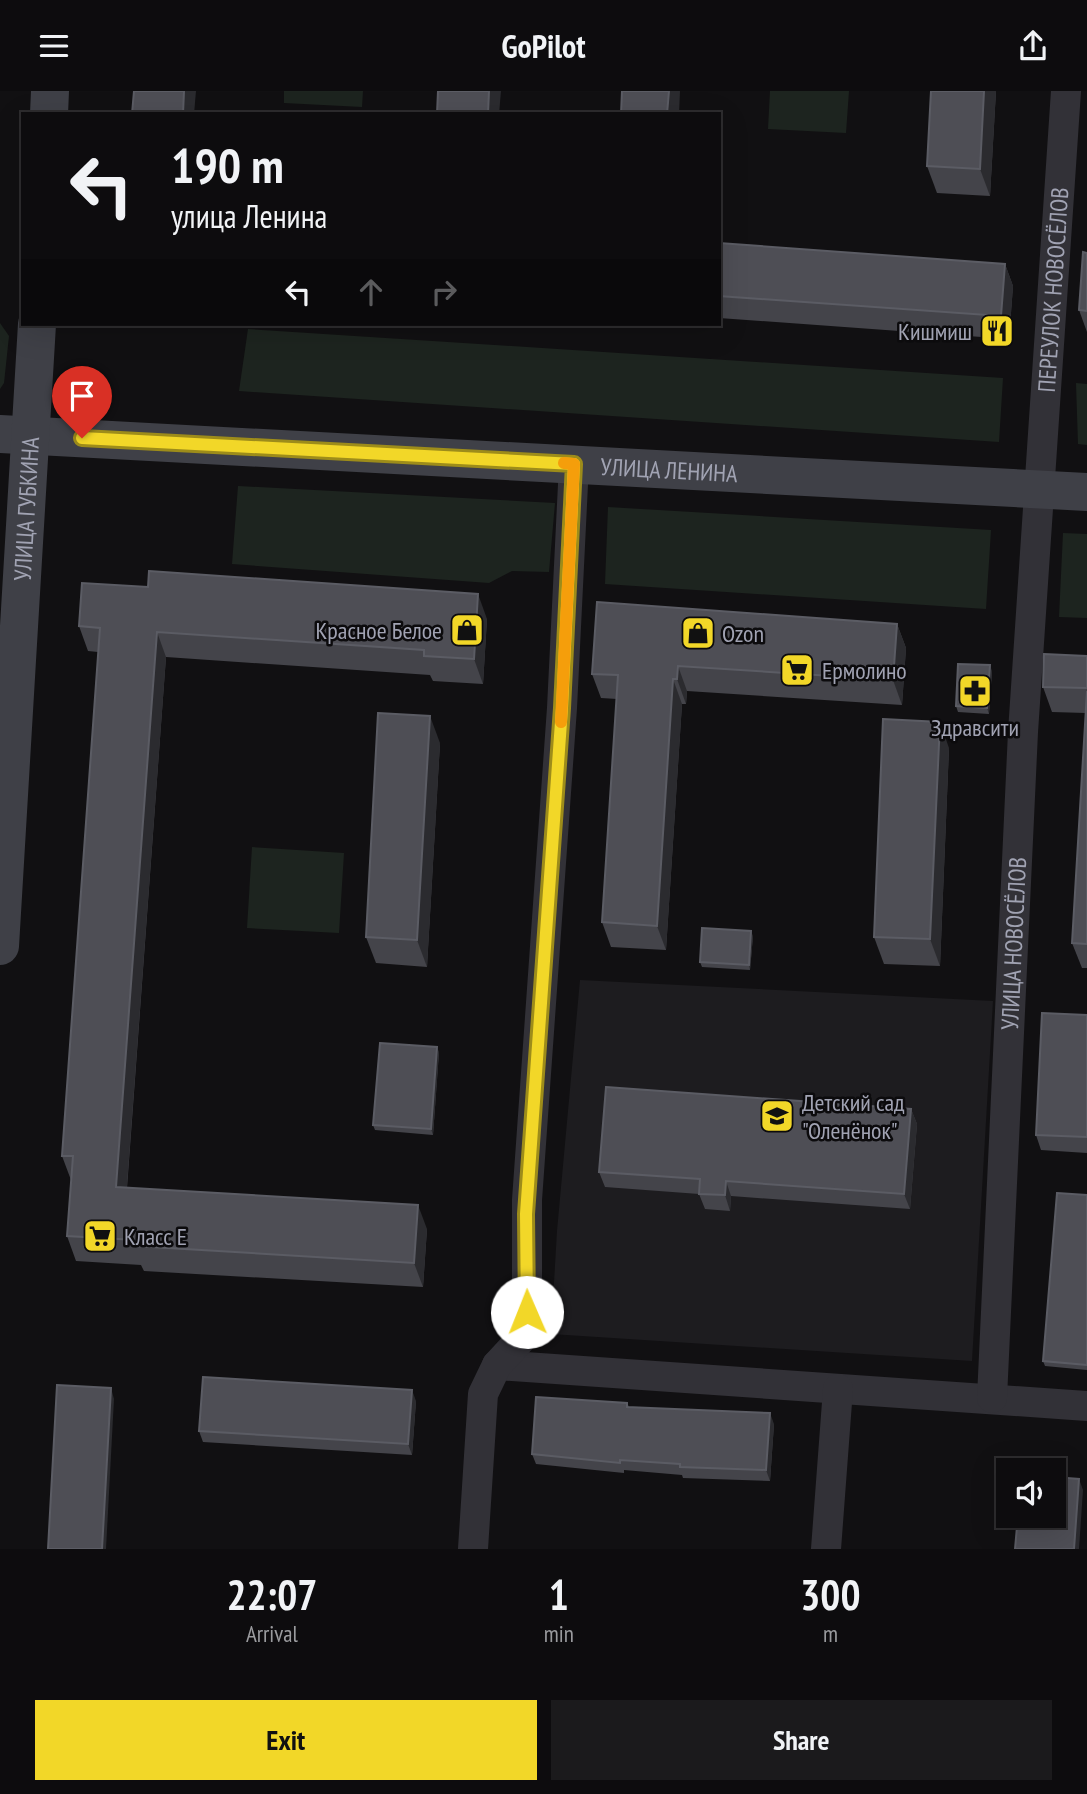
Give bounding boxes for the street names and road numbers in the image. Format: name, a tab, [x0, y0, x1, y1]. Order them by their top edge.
street label: ПЕРЕУЛОК НОВОСЁЛОВ	[1030, 186, 1075, 393]
street label: УЛИЦА ГУБКИНА	[6, 435, 46, 582]
street label: УЛИЦА ЛЕНИНА	[600, 451, 739, 489]
street label: УЛИЦА НОВОСЁЛОВ	[994, 856, 1033, 1031]

